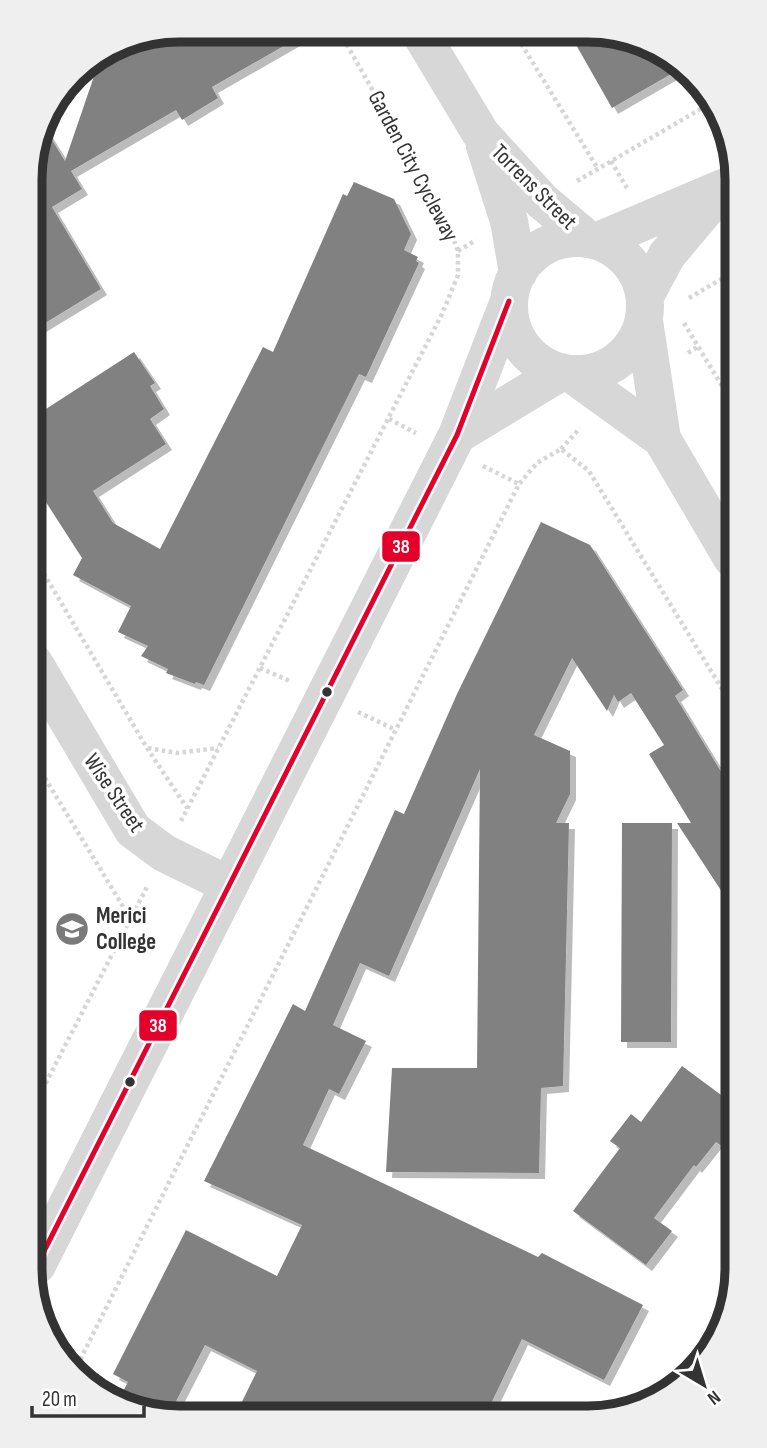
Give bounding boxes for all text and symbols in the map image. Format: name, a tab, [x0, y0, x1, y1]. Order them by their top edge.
street label: Garden City Cycleway	[362, 86, 464, 246]
street label: Torrens Street	[485, 138, 583, 236]
line badge: 38	[381, 530, 421, 563]
text: 38	[392, 536, 410, 559]
unlabelled marker	[320, 685, 334, 699]
street label: Wise Street	[78, 748, 150, 838]
place label: Merici College	[96, 902, 156, 956]
school or university icon: Merici College	[53, 910, 91, 948]
line badge: 38	[138, 1009, 178, 1042]
text: 38	[149, 1015, 167, 1038]
unlabelled marker	[123, 1075, 137, 1089]
north arrow	[669, 1350, 739, 1420]
scale bar	[32, 1374, 144, 1418]
text: N	[702, 1385, 725, 1409]
text: 20 m	[42, 1387, 77, 1412]

